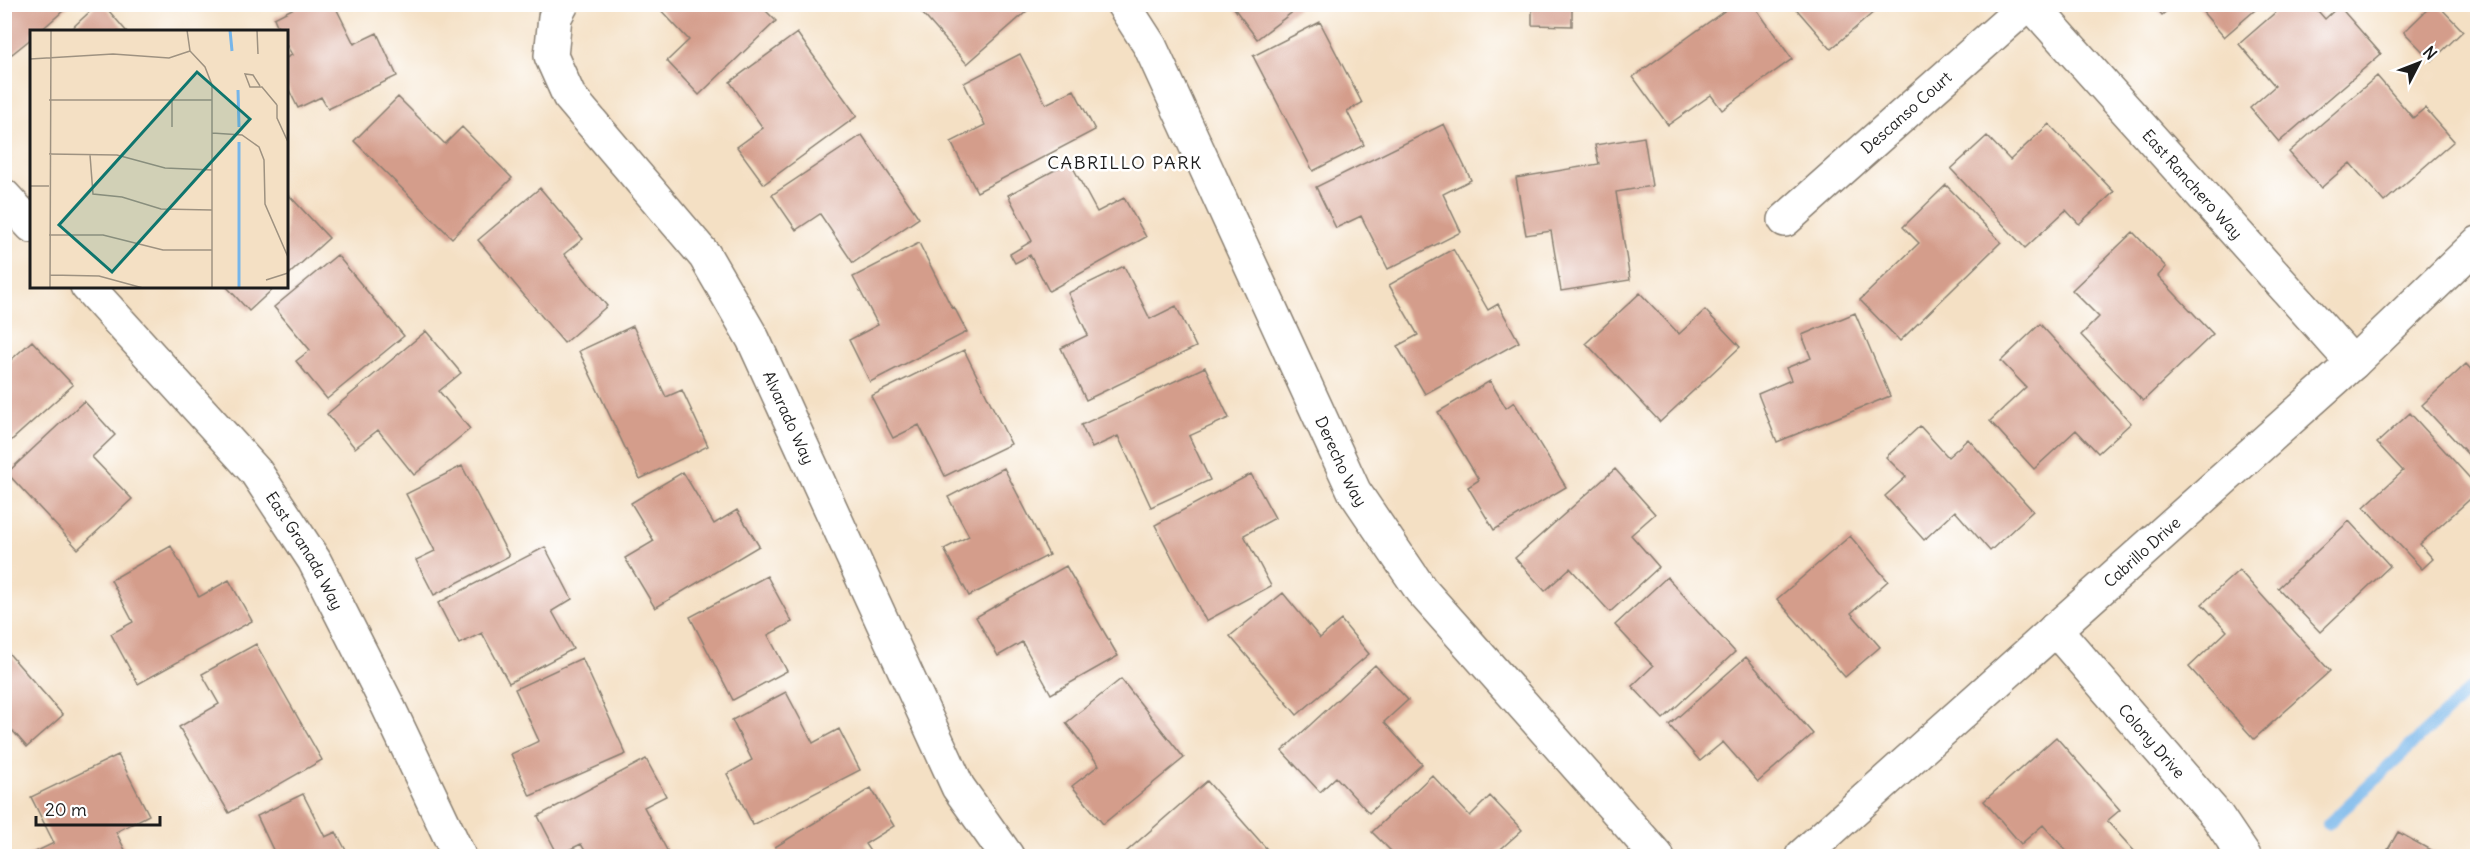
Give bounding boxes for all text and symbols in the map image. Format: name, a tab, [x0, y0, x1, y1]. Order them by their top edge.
inset map	[30, 30, 288, 288]
north arrow	[2389, 33, 2449, 93]
text: N	[2419, 42, 2441, 64]
street label: Descanso Court	[1857, 66, 1956, 158]
street label: East Ranchero Way	[2138, 125, 2247, 243]
district label: CABRILLO PARK	[1047, 151, 1203, 174]
street label: Alvarado Way	[759, 368, 819, 467]
street label: Derecho Way	[1311, 413, 1371, 510]
street label: East Granada Way	[262, 488, 348, 613]
street label: Cabrillo Drive	[2099, 512, 2184, 592]
street label: Colony Drive	[2114, 700, 2190, 782]
scale bar	[36, 789, 160, 827]
text: 20 m	[45, 798, 87, 821]

